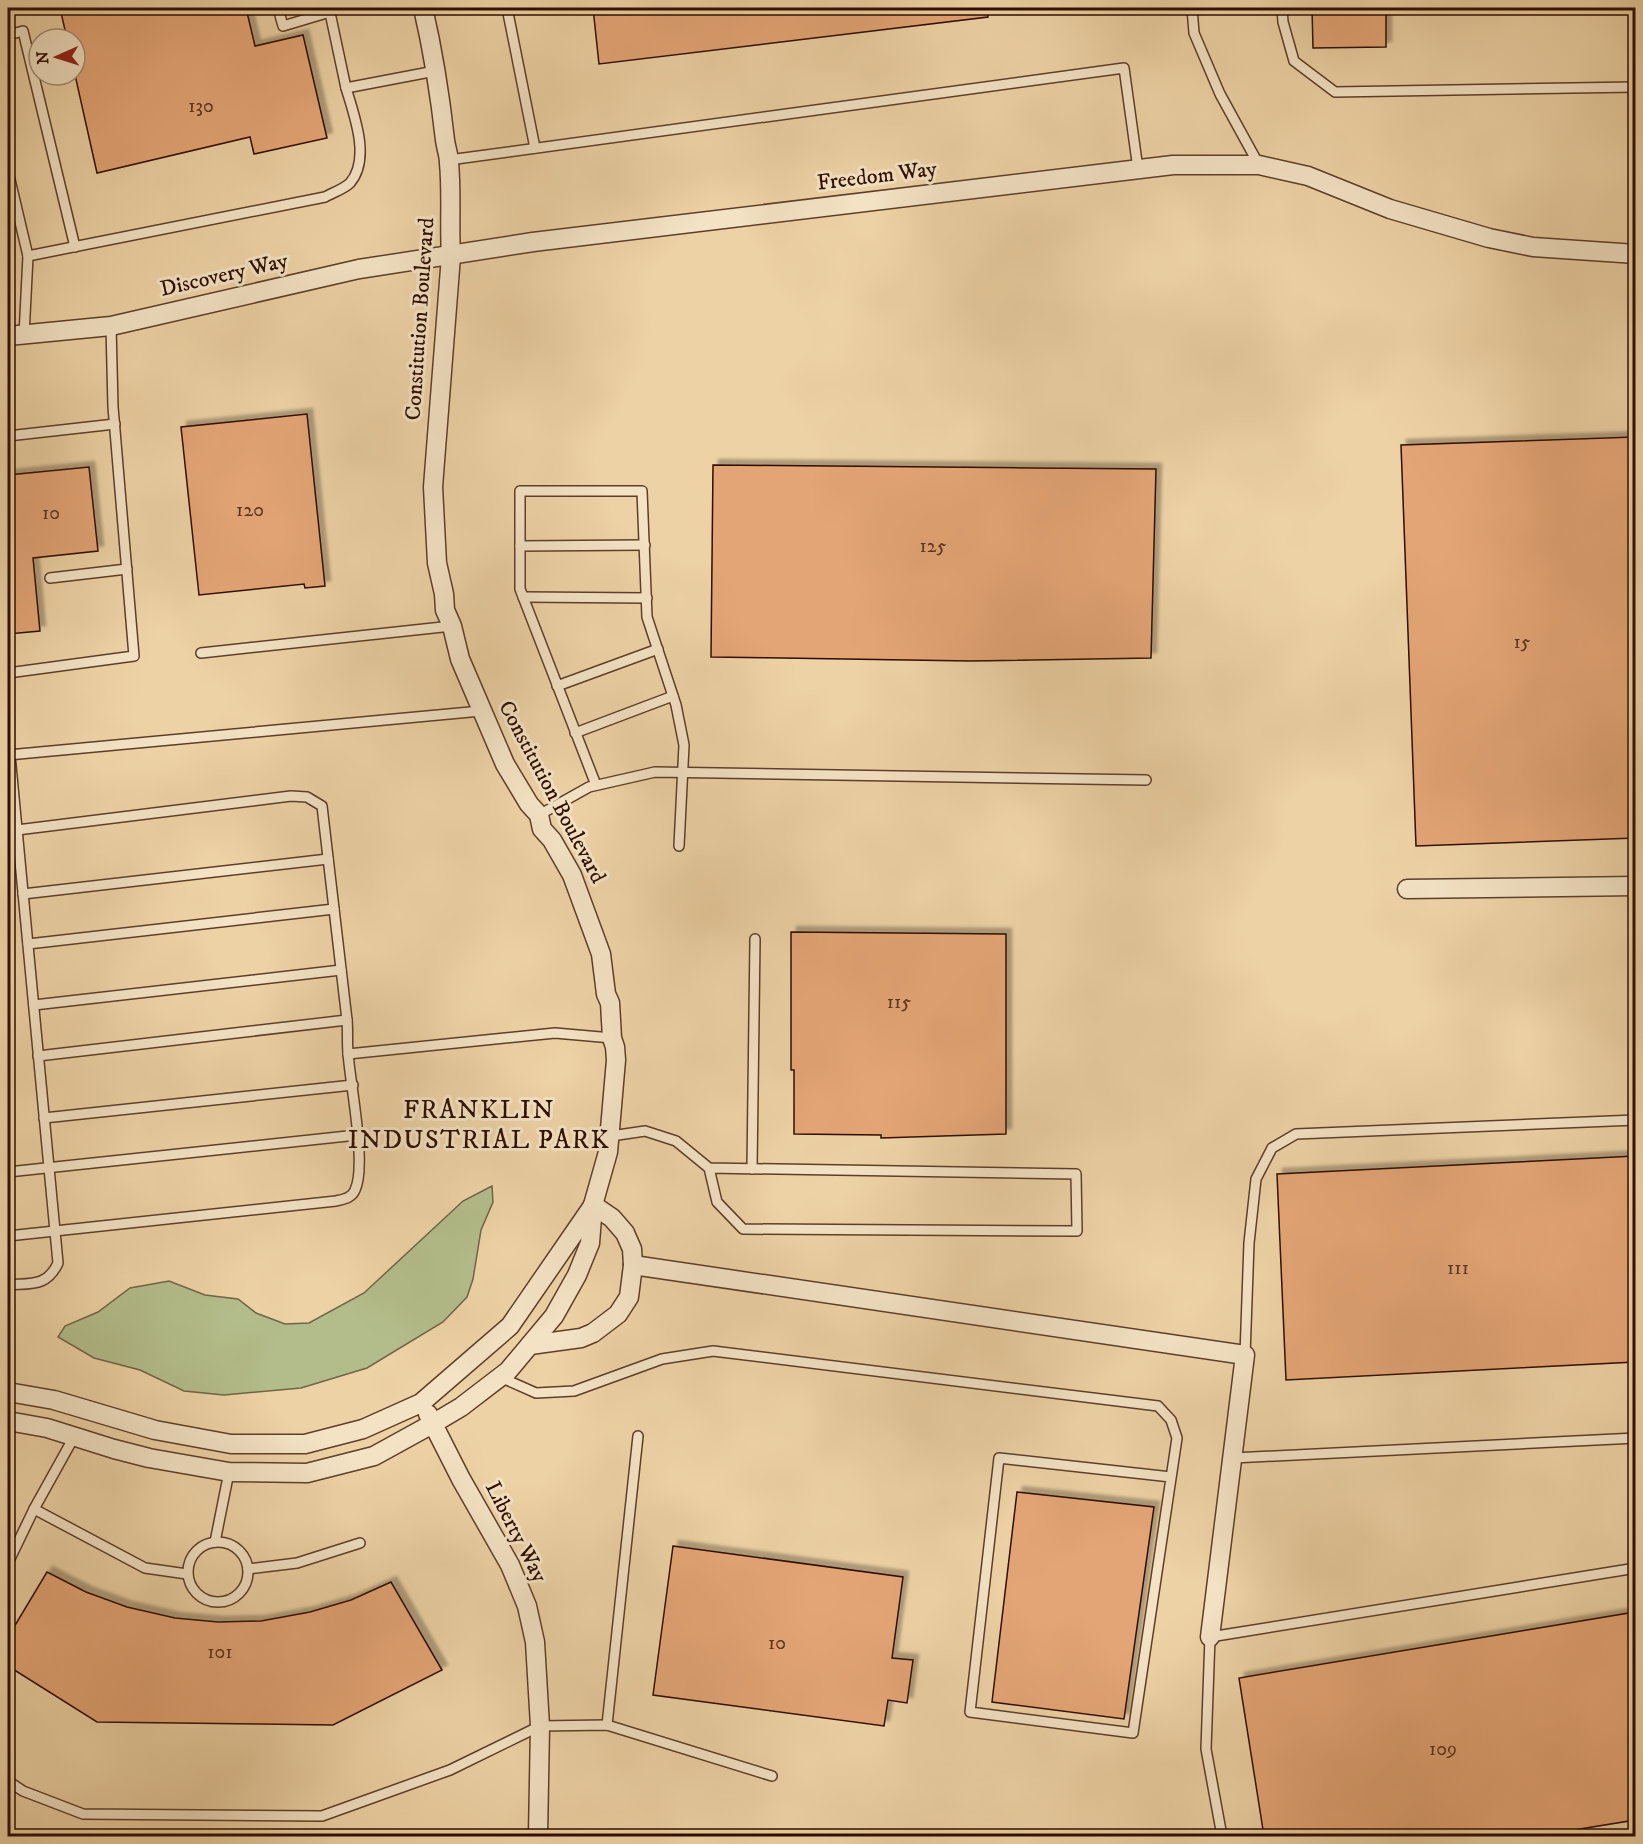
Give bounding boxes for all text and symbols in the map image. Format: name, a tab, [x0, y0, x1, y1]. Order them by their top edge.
north arrow	[27, 27, 87, 87]
text: N	[33, 51, 53, 65]
house number: 130	[188, 94, 214, 119]
street label: Freedom Way	[816, 155, 939, 197]
street label: Constitution Boulevard	[399, 217, 441, 421]
street label: Discovery Way	[158, 247, 291, 303]
house number: 120	[236, 498, 264, 523]
house number: 10	[42, 501, 60, 526]
house number: 125	[920, 534, 947, 559]
house number: 15	[1513, 630, 1531, 655]
street label: Constitution Boulevard	[492, 696, 612, 888]
house number: 115	[887, 990, 911, 1015]
district label: FRANKLIN INDUSTRIAL PARK	[348, 1094, 610, 1157]
house number: 111	[1447, 1256, 1469, 1281]
street label: Liberty Way	[479, 1477, 553, 1588]
house number: 10	[768, 1631, 786, 1656]
house number: 101	[207, 1640, 233, 1665]
house number: 109	[1429, 1737, 1457, 1762]

